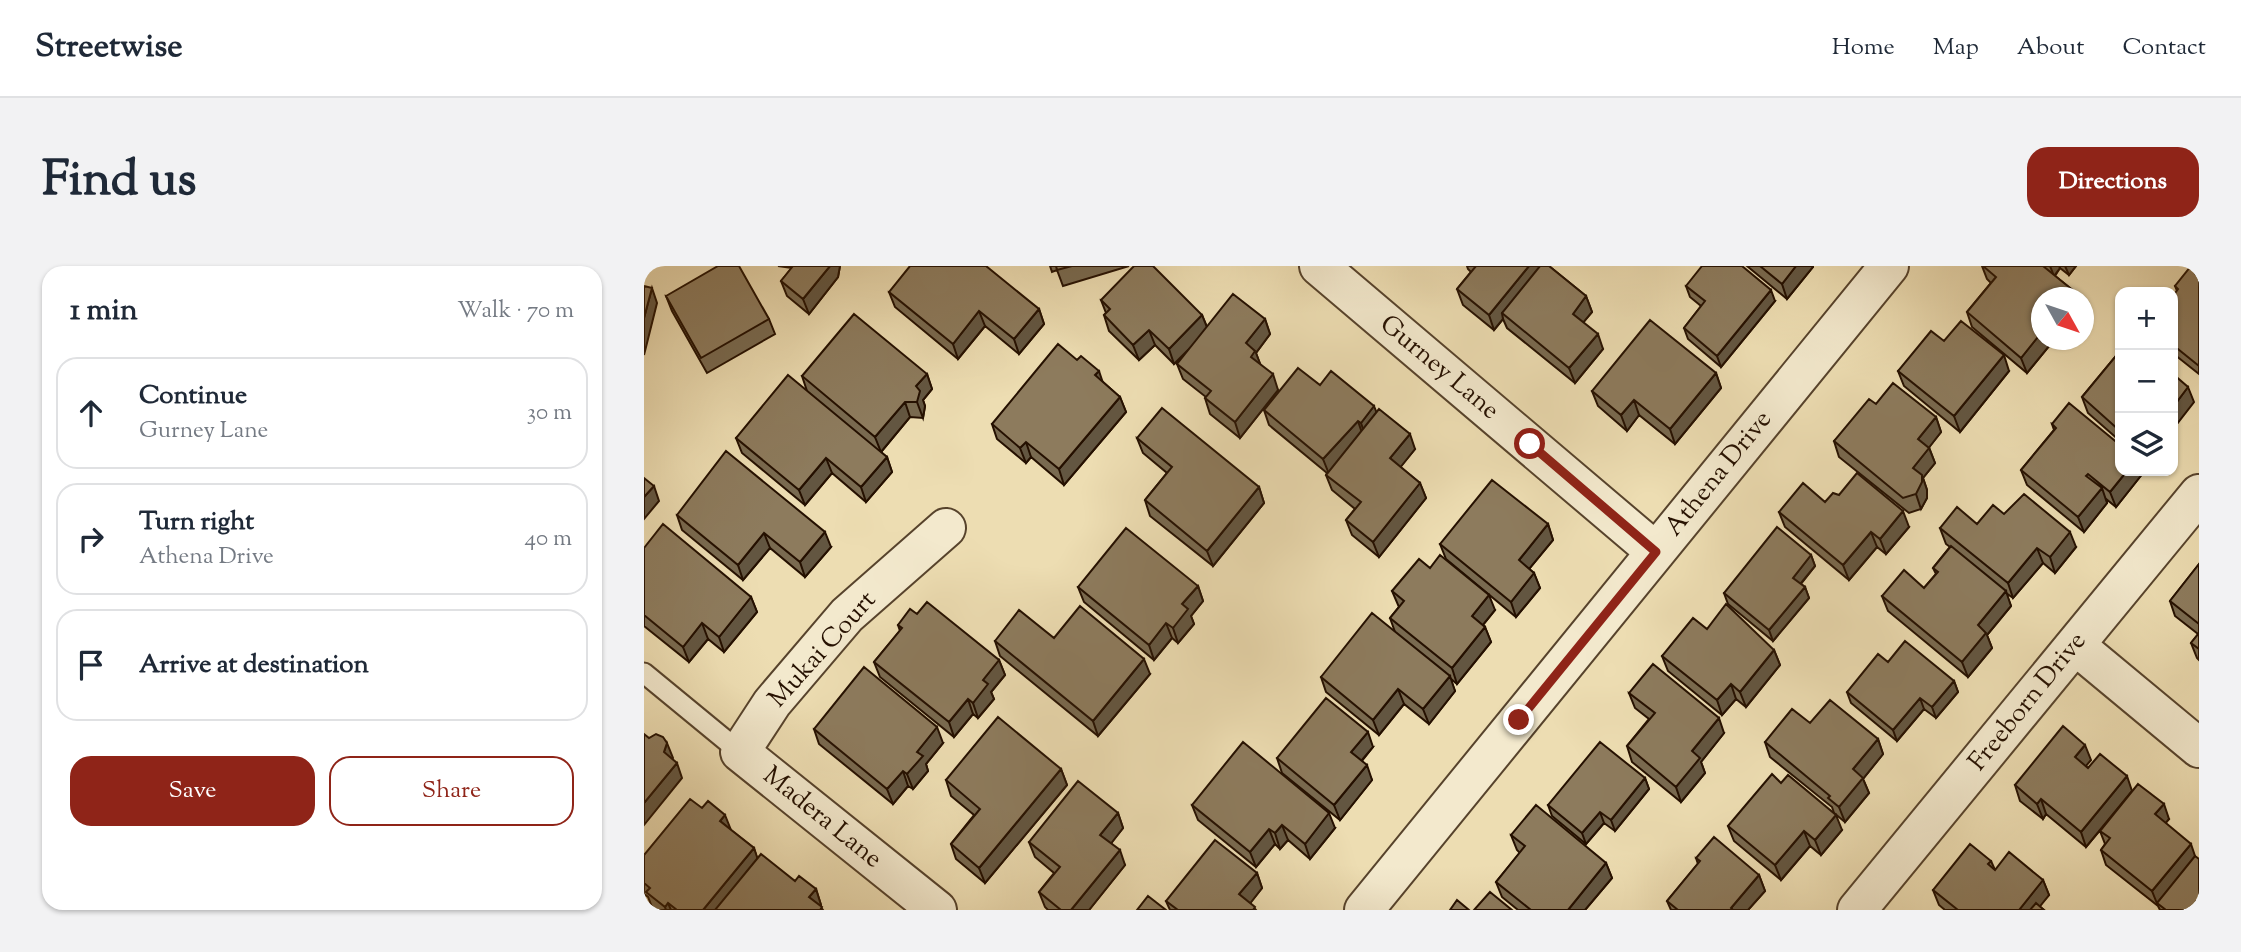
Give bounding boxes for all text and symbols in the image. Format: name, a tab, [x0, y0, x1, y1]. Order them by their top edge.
text: Streetwise	[35, 24, 183, 72]
text: Home	[1832, 31, 1895, 65]
text: Map	[1933, 31, 1979, 65]
text: About	[2017, 31, 2084, 65]
text: Contact	[2122, 31, 2206, 65]
text: Find us	[42, 147, 196, 217]
button: Directions	[2027, 147, 2199, 217]
north arrow	[2031, 287, 2094, 350]
map controls	[2115, 287, 2178, 476]
button: +	[2115, 287, 2178, 350]
text: 1 min	[70, 290, 138, 333]
text: Walk · 70 m	[457, 295, 574, 328]
street label: Gurney Lane	[1371, 307, 1507, 429]
button: −	[2115, 350, 2178, 413]
text: Continue	[139, 378, 247, 415]
icon: ahead	[72, 394, 110, 432]
text: 30 m	[527, 397, 572, 430]
street label: Athena Drive	[1657, 403, 1781, 545]
button: layers	[2115, 413, 2178, 476]
text: Gurney Lane	[139, 415, 268, 448]
route start	[1514, 428, 1545, 459]
text: Turn right	[139, 504, 254, 541]
icon: right	[72, 520, 110, 558]
text: 40 m	[525, 523, 572, 556]
text: Athena Drive	[139, 541, 274, 574]
street label: Mukai Court	[761, 583, 886, 716]
street label: Freeborn Drive	[1960, 625, 2096, 779]
icon: arrive	[72, 646, 110, 684]
text: Arrive at destination	[139, 647, 369, 684]
route end	[1503, 704, 1534, 735]
button: Save	[70, 756, 315, 826]
button: Share	[329, 756, 574, 826]
street label: Madera Lane	[754, 758, 890, 878]

